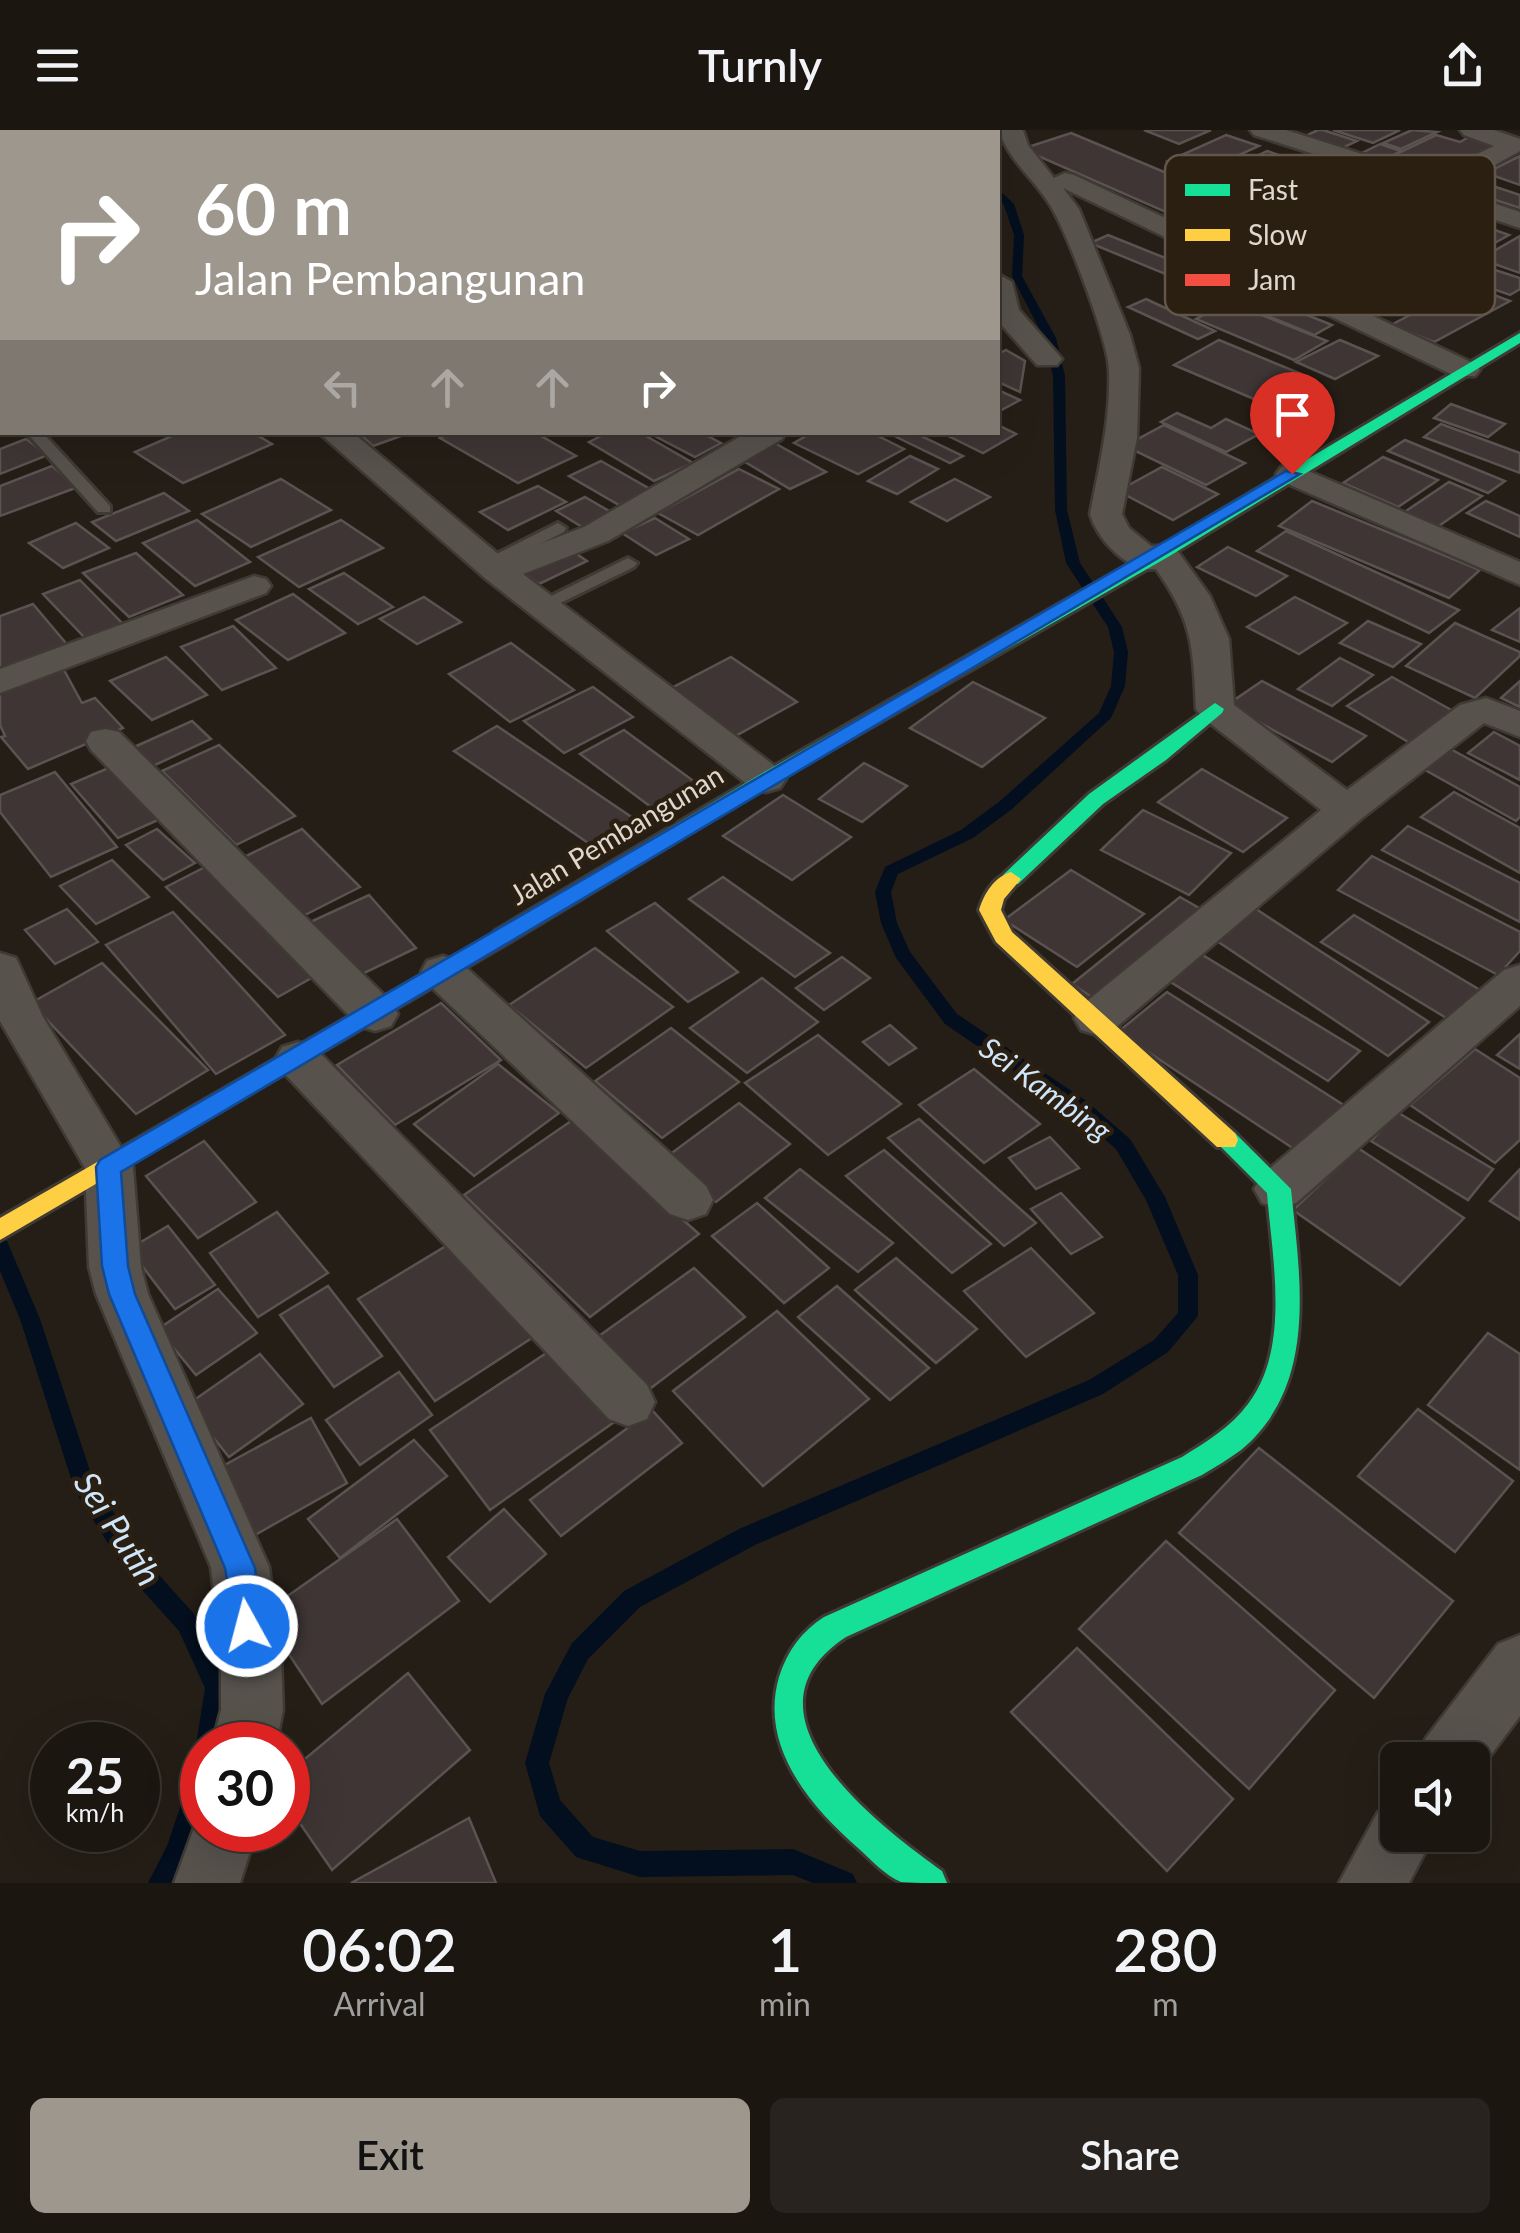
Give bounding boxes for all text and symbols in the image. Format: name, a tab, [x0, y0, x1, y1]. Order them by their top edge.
icon: menu	[30, 38, 85, 93]
text: Turnly	[698, 38, 822, 92]
icon: share	[1435, 38, 1490, 93]
legend	[1165, 155, 1495, 315]
text: 60 m	[195, 166, 352, 250]
icon: right	[30, 170, 160, 300]
text: Fast	[1248, 172, 1298, 206]
text: Slow	[1248, 217, 1307, 251]
text: Jalan Pembangunan	[195, 251, 585, 305]
text: Jam	[1248, 262, 1296, 296]
icon: left	[315, 360, 370, 415]
icon: ahead	[420, 360, 475, 415]
icon: ahead	[525, 360, 580, 415]
icon: right	[630, 360, 685, 415]
pin	[1250, 372, 1335, 475]
icon: arrive	[1265, 387, 1320, 442]
street label: Jalan Pembangunan	[503, 757, 729, 911]
water label: Sei Kambing	[973, 1028, 1119, 1148]
water label: Sei Putih	[67, 1463, 171, 1593]
position arrow	[195, 1574, 299, 1678]
speed limit sign: 30	[180, 1722, 310, 1852]
map controls	[1380, 1742, 1490, 1852]
button: sound	[1380, 1742, 1490, 1852]
text: 25	[66, 1745, 124, 1805]
text: km/h	[66, 1797, 124, 1827]
text: 06:02	[302, 1913, 457, 1985]
text: 1	[768, 1913, 802, 1985]
text: 280	[1113, 1913, 1218, 1985]
text: Arrival	[333, 1984, 426, 2023]
text: min	[759, 1984, 811, 2023]
text: m	[1152, 1984, 1179, 2023]
button: Exit	[30, 2098, 750, 2213]
button: Share	[770, 2098, 1490, 2213]

